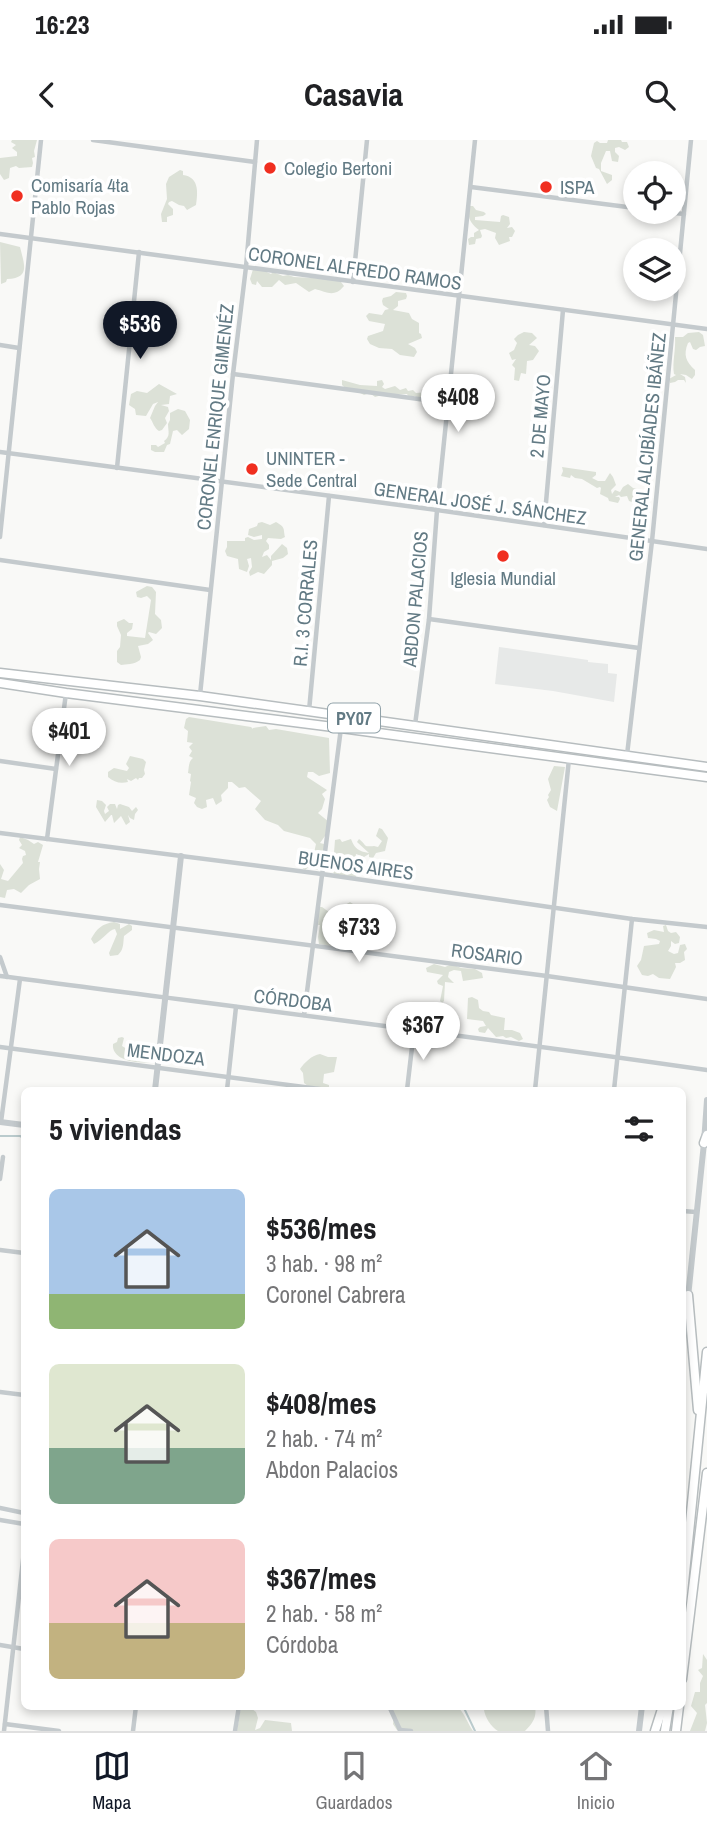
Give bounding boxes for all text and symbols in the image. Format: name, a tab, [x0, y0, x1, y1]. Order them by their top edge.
text: 16:23	[35, 7, 90, 42]
text: Casavia	[304, 73, 403, 116]
icon: back	[28, 76, 66, 114]
icon: search	[641, 76, 679, 114]
place label: Colegio Bertoni	[284, 155, 392, 181]
marker: Colegio Bertoni	[262, 160, 278, 176]
map controls	[623, 161, 686, 301]
button: locate	[623, 161, 686, 224]
place label: Comisaría 4ta Pablo Rojas	[31, 172, 129, 220]
place label: ISPA	[560, 174, 595, 200]
marker: ISPA	[538, 179, 554, 195]
marker: Comisaría 4ta Pablo Rojas	[9, 188, 25, 204]
button: layers	[623, 238, 686, 301]
street label: CORONEL ALFREDO RAMOS	[247, 240, 463, 296]
pin: $536	[99, 302, 181, 361]
street label: CORONEL ENRIQUE GIMENÉZ	[190, 302, 240, 531]
text: $536	[119, 308, 161, 339]
street label: GENERAL ALCIBÍADES IBÁÑEZ	[622, 331, 672, 563]
street label: 2 DE MAYO	[523, 373, 557, 459]
pin: $408	[417, 374, 499, 434]
text: $408	[437, 381, 479, 412]
place label: UNINTER - Sede Central	[266, 445, 357, 493]
marker: UNINTER - Sede Central	[244, 461, 260, 477]
street label: GENERAL JOSÉ J. SÁNCHEZ	[372, 475, 588, 531]
street label: ABDON PALACIOS	[396, 530, 434, 669]
street label: R.I. 3 CORRALES	[287, 538, 323, 668]
marker: Iglesia Mundial	[495, 548, 511, 564]
place label: Iglesia Mundial	[450, 565, 556, 591]
road number: PY07	[328, 704, 380, 732]
pin: $401	[28, 708, 110, 768]
text: $401	[48, 715, 90, 746]
street label: BUENOS AIRES	[297, 844, 415, 886]
pin: $733	[318, 904, 400, 964]
text: $733	[338, 911, 380, 942]
street label: ROSARIO	[450, 937, 524, 971]
street label: CÓRDOBA	[252, 982, 334, 1018]
pin: $367	[382, 1002, 464, 1062]
text: $367	[402, 1009, 444, 1040]
street label: MENDOZA	[126, 1036, 207, 1072]
text: 5 viviendas	[49, 1109, 182, 1149]
icon: filters	[620, 1110, 658, 1148]
text: $536/mes	[266, 1208, 377, 1248]
icon: home	[105, 1217, 189, 1301]
text: 3 hab. · 98 m²	[266, 1248, 382, 1279]
text: Coronel Cabrera	[266, 1279, 405, 1310]
text: $408/mes	[266, 1383, 377, 1423]
icon: home	[105, 1392, 189, 1476]
text: 2 hab. · 74 m²	[266, 1423, 382, 1454]
text: Abdon Palacios	[266, 1454, 398, 1485]
text: $367/mes	[266, 1558, 377, 1598]
icon: home	[105, 1567, 189, 1651]
text: 2 hab. · 58 m²	[266, 1598, 382, 1629]
text: Córdoba	[266, 1629, 338, 1660]
tab: Mapa	[92, 1747, 131, 1815]
tab: Guardados	[315, 1747, 392, 1815]
tab: Inicio	[577, 1747, 615, 1815]

